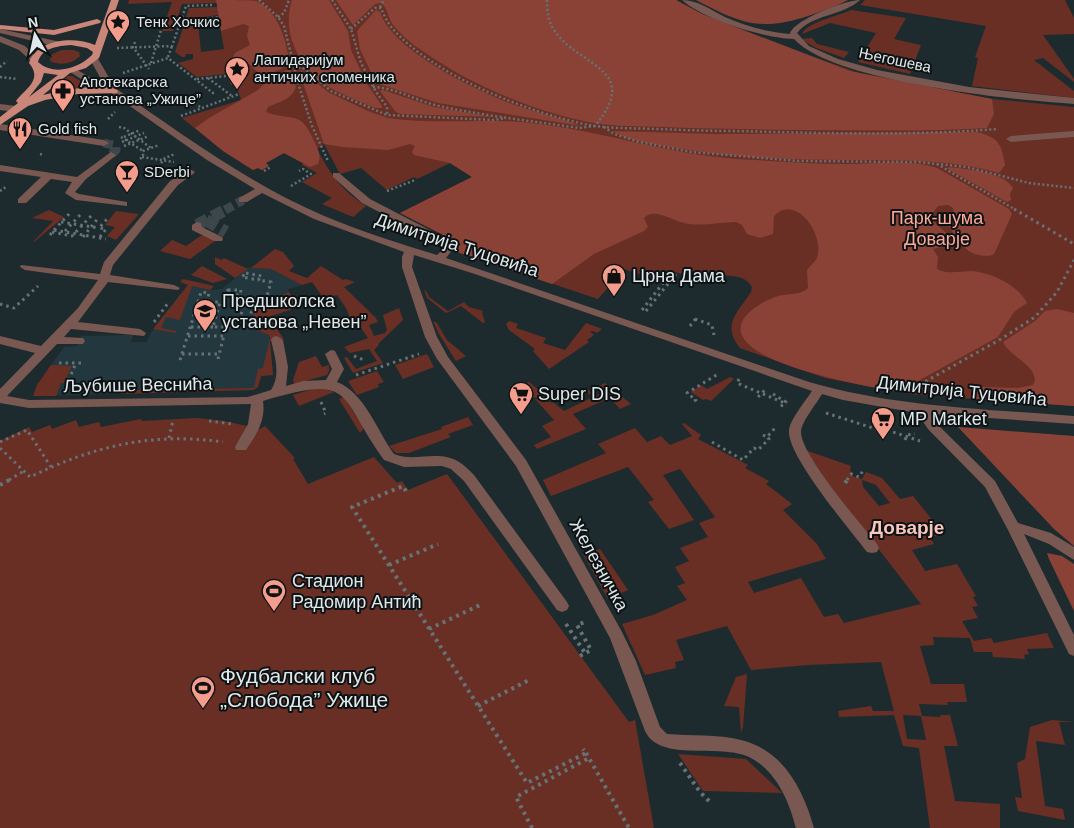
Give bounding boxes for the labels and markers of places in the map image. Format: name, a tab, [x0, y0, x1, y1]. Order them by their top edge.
place icon: Тенк Хочкис	[105, 9, 131, 43]
place label: Тенк Хочкис	[136, 13, 220, 30]
place label: Лапидаријум античких споменика	[254, 51, 395, 85]
place icon: Лапидаријум античких споменика	[224, 56, 250, 90]
place label: Апотекарска установа „Ужице”	[80, 73, 201, 107]
pharmacy icon: Апотекарска установа „Ужице”	[50, 78, 76, 112]
restaurant icon: Gold fish	[7, 116, 33, 150]
place label: Gold fish	[38, 120, 97, 137]
bar icon: SDerbi	[114, 159, 140, 193]
place label: SDerbi	[144, 163, 190, 180]
shop icon: Црна Дама	[601, 263, 627, 297]
place label: Црна Дама	[632, 266, 726, 286]
place label: Предшколска установа „Невен”	[222, 291, 366, 332]
school or university icon: Предшколска установа „Невен”	[192, 298, 218, 332]
supermarket icon: Super DIS	[508, 381, 534, 415]
place label: Super DIS	[538, 384, 621, 404]
supermarket icon: MP Market	[870, 406, 896, 440]
place label: MP Market	[900, 409, 987, 429]
place label: Стадион Радомир Антић	[292, 571, 422, 612]
sports icon: Стадион Радомир Антић	[261, 578, 287, 612]
place label: Фудбалски клуб „Слобода” Ужице	[220, 664, 388, 711]
sports icon: Фудбалски клуб „Слобода” Ужице	[190, 675, 216, 709]

